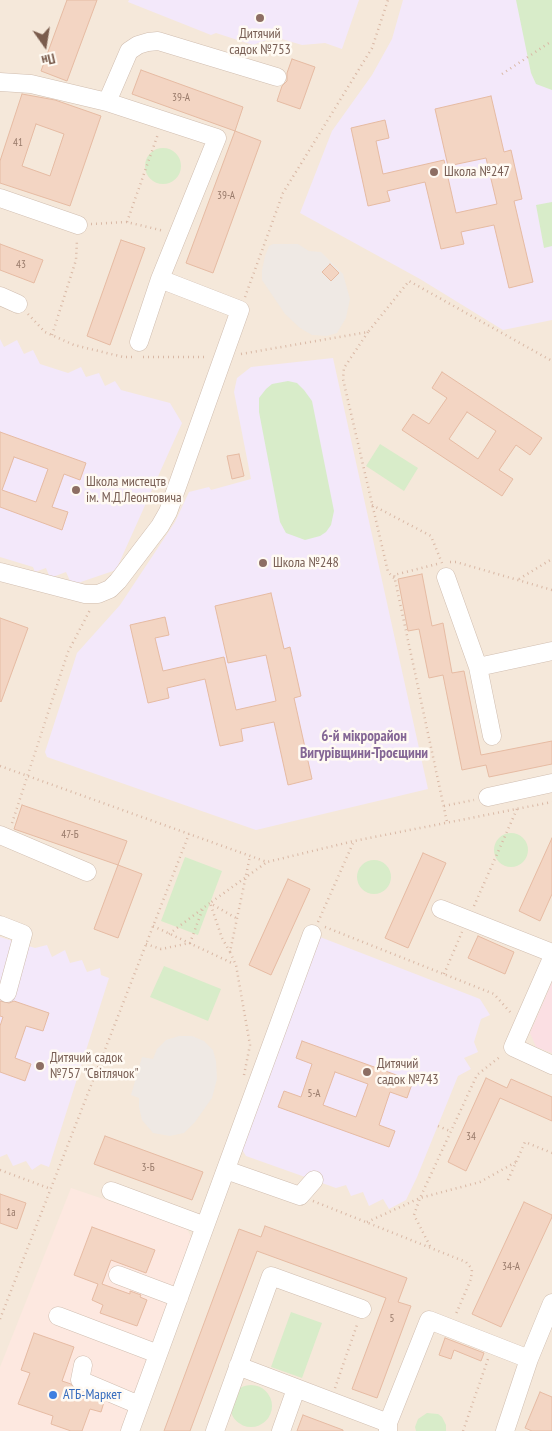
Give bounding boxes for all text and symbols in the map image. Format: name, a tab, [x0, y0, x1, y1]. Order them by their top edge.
marker: Дитячий садок №753	[254, 12, 266, 24]
north arrow	[20, 20, 70, 70]
place label: Дитячий садок №753	[229, 26, 291, 58]
text: Пн	[40, 49, 57, 70]
house number: 39-А	[172, 91, 190, 105]
house number: 41	[13, 136, 23, 150]
place label: Школа №247	[444, 164, 510, 180]
marker: Школа №247	[428, 166, 440, 178]
house number: 39-А	[217, 189, 235, 203]
house number: 43	[16, 258, 26, 272]
place label: Школа мистецтв ім. М.Д.Леонтовича	[86, 474, 182, 507]
marker: Школа мистецтв ім. М.Д.Леонтовича	[70, 484, 82, 496]
place label: Школа №248	[273, 555, 339, 571]
marker: Школа №248	[257, 557, 269, 569]
district label: 6-й мікрорайон Вигурівщини-Троєщини	[300, 728, 428, 763]
house number: 47-Б	[61, 828, 79, 842]
place label: Дитячий садок №757 "Світлячок"	[50, 1050, 138, 1082]
place label: Дитячий садок №743	[377, 1056, 439, 1088]
marker: Дитячий садок №757 "Світлячок"	[34, 1060, 46, 1072]
marker: Дитячий садок №743	[361, 1066, 373, 1078]
house number: 5-А	[307, 1087, 321, 1101]
house number: 34	[466, 1130, 476, 1144]
house number: 3-Б	[141, 1161, 155, 1175]
house number: 1а	[6, 1206, 16, 1220]
house number: 34-А	[502, 1260, 520, 1274]
house number: 5	[390, 1312, 394, 1326]
place label: АТБ-Маркет	[63, 1387, 122, 1403]
marker: АТБ-Маркет	[47, 1389, 59, 1401]

